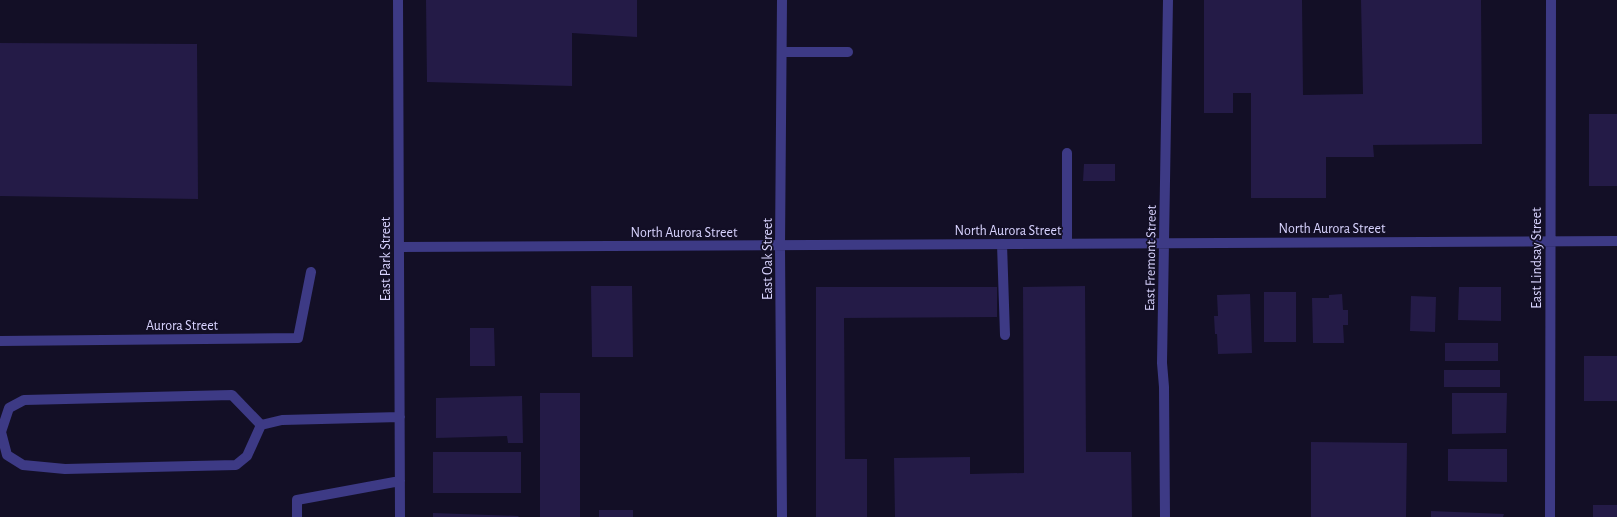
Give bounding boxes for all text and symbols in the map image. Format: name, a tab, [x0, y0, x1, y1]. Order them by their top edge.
street label: East Fremont Street	[1143, 204, 1159, 311]
street label: East Lindsay Street	[1530, 207, 1544, 309]
street label: East Park Street	[379, 216, 393, 301]
street label: East Oak Street	[761, 218, 775, 300]
street label: North Aurora Street	[1279, 222, 1386, 236]
street label: North Aurora Street	[955, 224, 1062, 238]
street label: North Aurora Street	[631, 226, 738, 240]
street label: Aurora Street	[146, 319, 219, 333]

